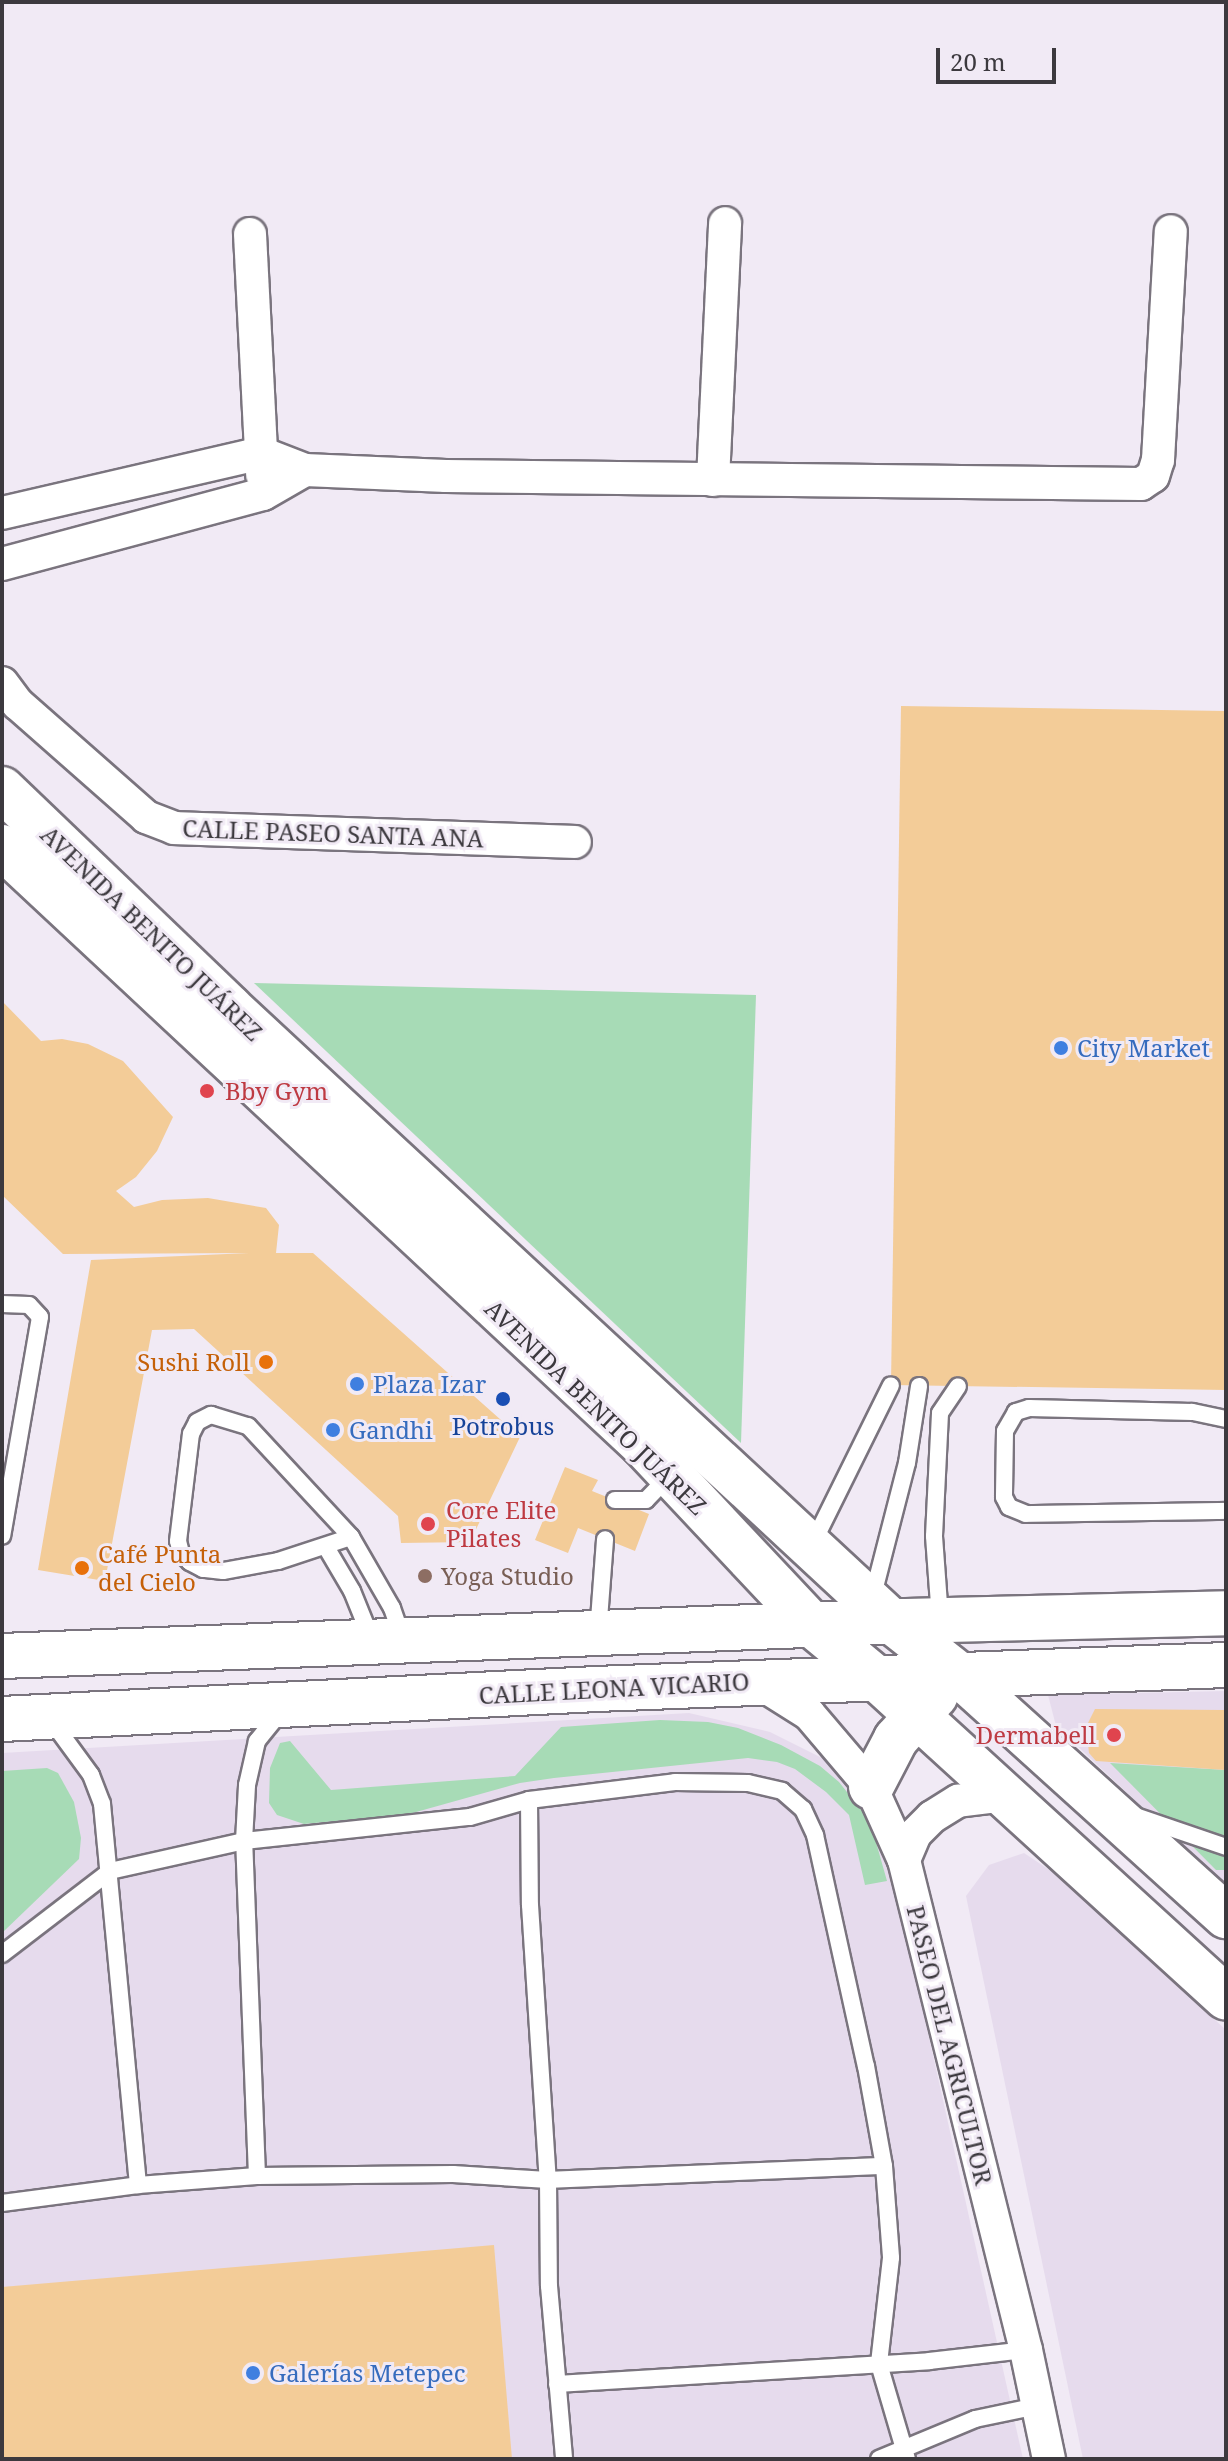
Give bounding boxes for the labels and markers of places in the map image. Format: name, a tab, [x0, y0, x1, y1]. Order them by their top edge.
place label: City Market	[1077, 1034, 1210, 1062]
marker: City Market	[1052, 1039, 1070, 1057]
place label: Bby Gym	[225, 1077, 328, 1105]
marker: Bby Gym	[196, 1080, 218, 1102]
place label: Sushi Roll	[137, 1348, 250, 1376]
marker: Sushi Roll	[257, 1353, 275, 1371]
place label: Plaza Izar	[373, 1370, 486, 1398]
marker: Plaza Izar	[348, 1375, 366, 1393]
marker: Potrobus	[494, 1390, 512, 1408]
place label: Potrobus	[452, 1412, 554, 1440]
place label: Gandhi	[349, 1416, 433, 1444]
marker: Gandhi	[324, 1421, 342, 1439]
place label: Core Elite Pilates	[446, 1496, 556, 1552]
marker: Core Elite Pilates	[417, 1513, 439, 1535]
place label: Café Punta del Cielo	[98, 1540, 221, 1596]
marker: Café Punta del Cielo	[73, 1559, 91, 1577]
place label: Yoga Studio	[441, 1562, 574, 1590]
marker: Yoga Studio	[416, 1567, 434, 1585]
place label: Dermabell	[976, 1721, 1096, 1749]
marker: Dermabell	[1103, 1724, 1125, 1746]
place label: Galerías Metepec	[269, 2359, 466, 2387]
marker: Galerías Metepec	[244, 2364, 262, 2382]

